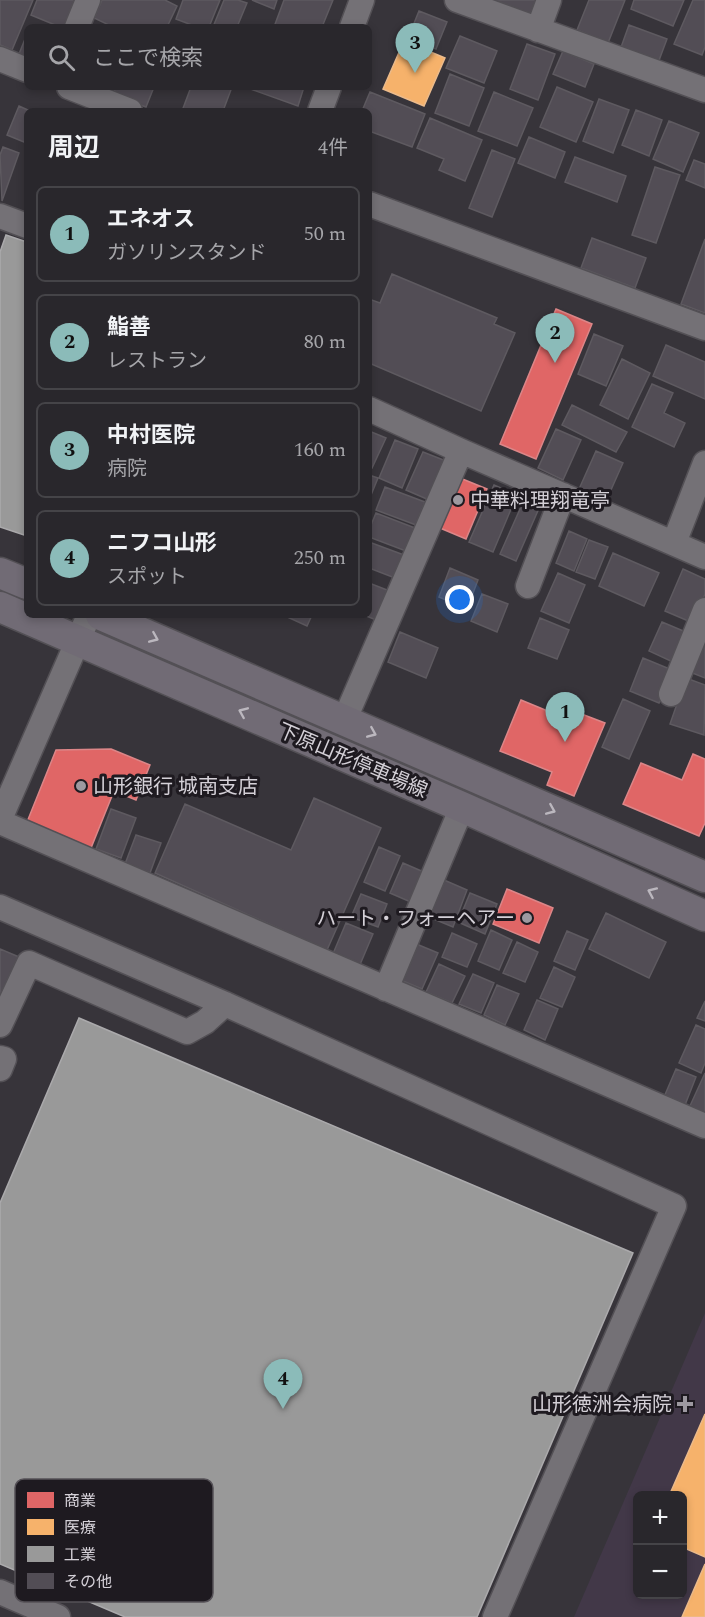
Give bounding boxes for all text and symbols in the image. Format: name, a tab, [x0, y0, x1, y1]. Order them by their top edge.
pin: 3	[396, 23, 434, 73]
search box	[24, 24, 372, 90]
icon: search	[45, 41, 78, 74]
text: ここで検索	[93, 42, 203, 75]
text: 周辺	[48, 128, 100, 168]
text: 4件	[318, 133, 348, 163]
text: エネオス	[107, 203, 195, 236]
text: 1	[64, 219, 75, 249]
text: 50 m	[304, 219, 346, 249]
text: ガソリンスタンド	[107, 238, 267, 268]
text: 鮨善	[107, 311, 151, 344]
pin: 2	[536, 314, 574, 363]
text: 2	[64, 327, 75, 357]
text: 80 m	[304, 327, 346, 357]
text: レストラン	[107, 346, 207, 376]
text: 中村医院	[107, 419, 195, 452]
text: 3	[64, 435, 75, 465]
text: 160 m	[294, 435, 346, 465]
text: 病院	[107, 454, 147, 484]
place label: 中華料理翔竜亭	[470, 486, 610, 516]
marker: 中華料理翔竜亭	[451, 493, 465, 507]
text: ニフコ山形	[107, 527, 217, 560]
text: 4	[64, 543, 75, 573]
text: 250 m	[294, 543, 346, 573]
text: スポット	[107, 562, 187, 592]
your location	[445, 585, 474, 614]
one-way arrow	[148, 631, 159, 643]
pin: 1	[546, 692, 584, 742]
one-way arrow	[238, 707, 249, 719]
street label: 下原山形停車場線	[273, 716, 432, 806]
one-way arrow	[365, 726, 376, 738]
place label: 山形銀行 城南支店	[93, 772, 258, 802]
marker: 山形銀行 城南支店	[74, 779, 88, 793]
one-way arrow	[544, 803, 555, 815]
one-way arrow	[647, 887, 658, 899]
place label: ハート・フォーヘアー	[316, 904, 515, 934]
marker: ハート・フォーヘアー	[520, 911, 534, 925]
pin: 4	[264, 1360, 302, 1409]
place label: 山形徳洲会病院	[532, 1390, 672, 1420]
marker: 山形徳洲会病院	[676, 1395, 694, 1413]
legend	[15, 1479, 213, 1602]
text: 商業	[64, 1489, 96, 1513]
map controls	[633, 1491, 687, 1599]
button: +	[633, 1491, 687, 1545]
text: 医療	[64, 1516, 96, 1540]
text: 工業	[64, 1543, 96, 1567]
button: −	[633, 1545, 687, 1599]
text: その他	[64, 1570, 112, 1594]

